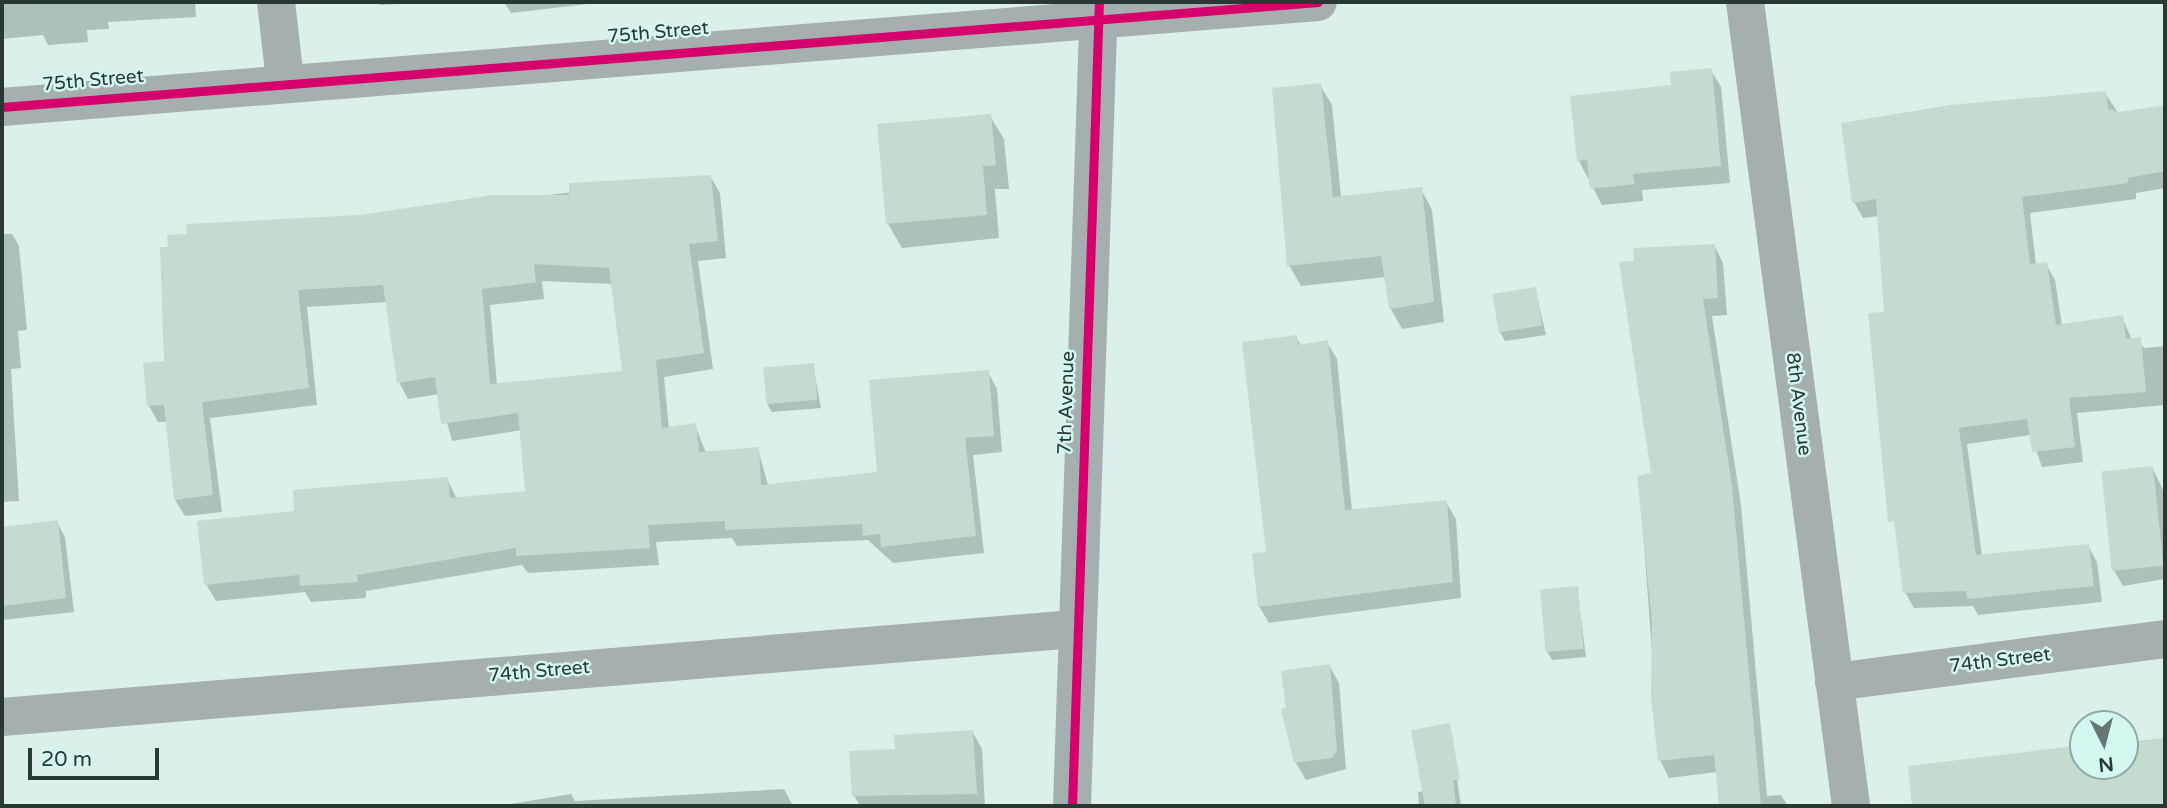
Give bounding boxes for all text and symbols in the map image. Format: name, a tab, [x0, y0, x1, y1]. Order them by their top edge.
street label: 75th Street	[606, 17, 710, 49]
street label: 75th Street	[41, 65, 145, 97]
street label: 7th Avenue	[1054, 351, 1080, 455]
street label: 8th Avenue	[1780, 351, 1816, 457]
street label: 74th Street	[1948, 643, 2052, 679]
street label: 74th Street	[487, 656, 591, 688]
north arrow	[2069, 710, 2139, 780]
scale bar	[32, 734, 163, 778]
text: 20 m	[41, 747, 92, 772]
text: N	[2097, 752, 2115, 776]

